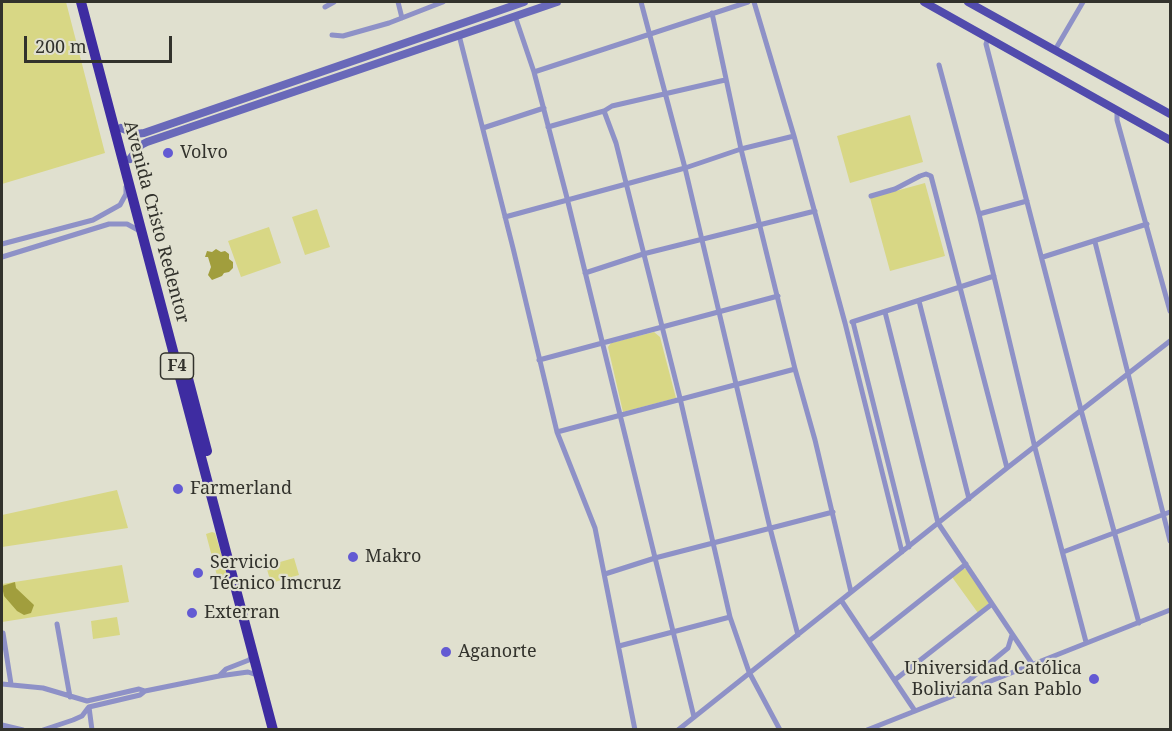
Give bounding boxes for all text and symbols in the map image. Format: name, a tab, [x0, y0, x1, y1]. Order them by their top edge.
scale bar	[27, 24, 176, 62]
text: 200 m	[35, 34, 87, 58]
street label: Avenida Cristo Redentor	[119, 118, 193, 326]
place label: Volvo	[180, 142, 228, 164]
marker: Volvo	[161, 146, 175, 160]
road number: F4	[160, 353, 194, 379]
place label: Farmerland	[190, 478, 292, 500]
marker: Farmerland	[171, 482, 185, 496]
place label: Makro	[365, 546, 421, 568]
marker: Makro	[346, 550, 360, 564]
place label: Servicio Técnico Imcruz	[210, 552, 341, 594]
marker: Servicio Técnico Imcruz	[191, 566, 205, 580]
place label: Exterran	[204, 602, 280, 624]
marker: Exterran	[185, 606, 199, 620]
place label: Aganorte	[458, 641, 537, 663]
marker: Aganorte	[439, 645, 453, 659]
place label: Universidad Católica Boliviana San Pablo	[904, 658, 1082, 700]
marker: Universidad Católica Boliviana San Pablo	[1087, 672, 1101, 686]

